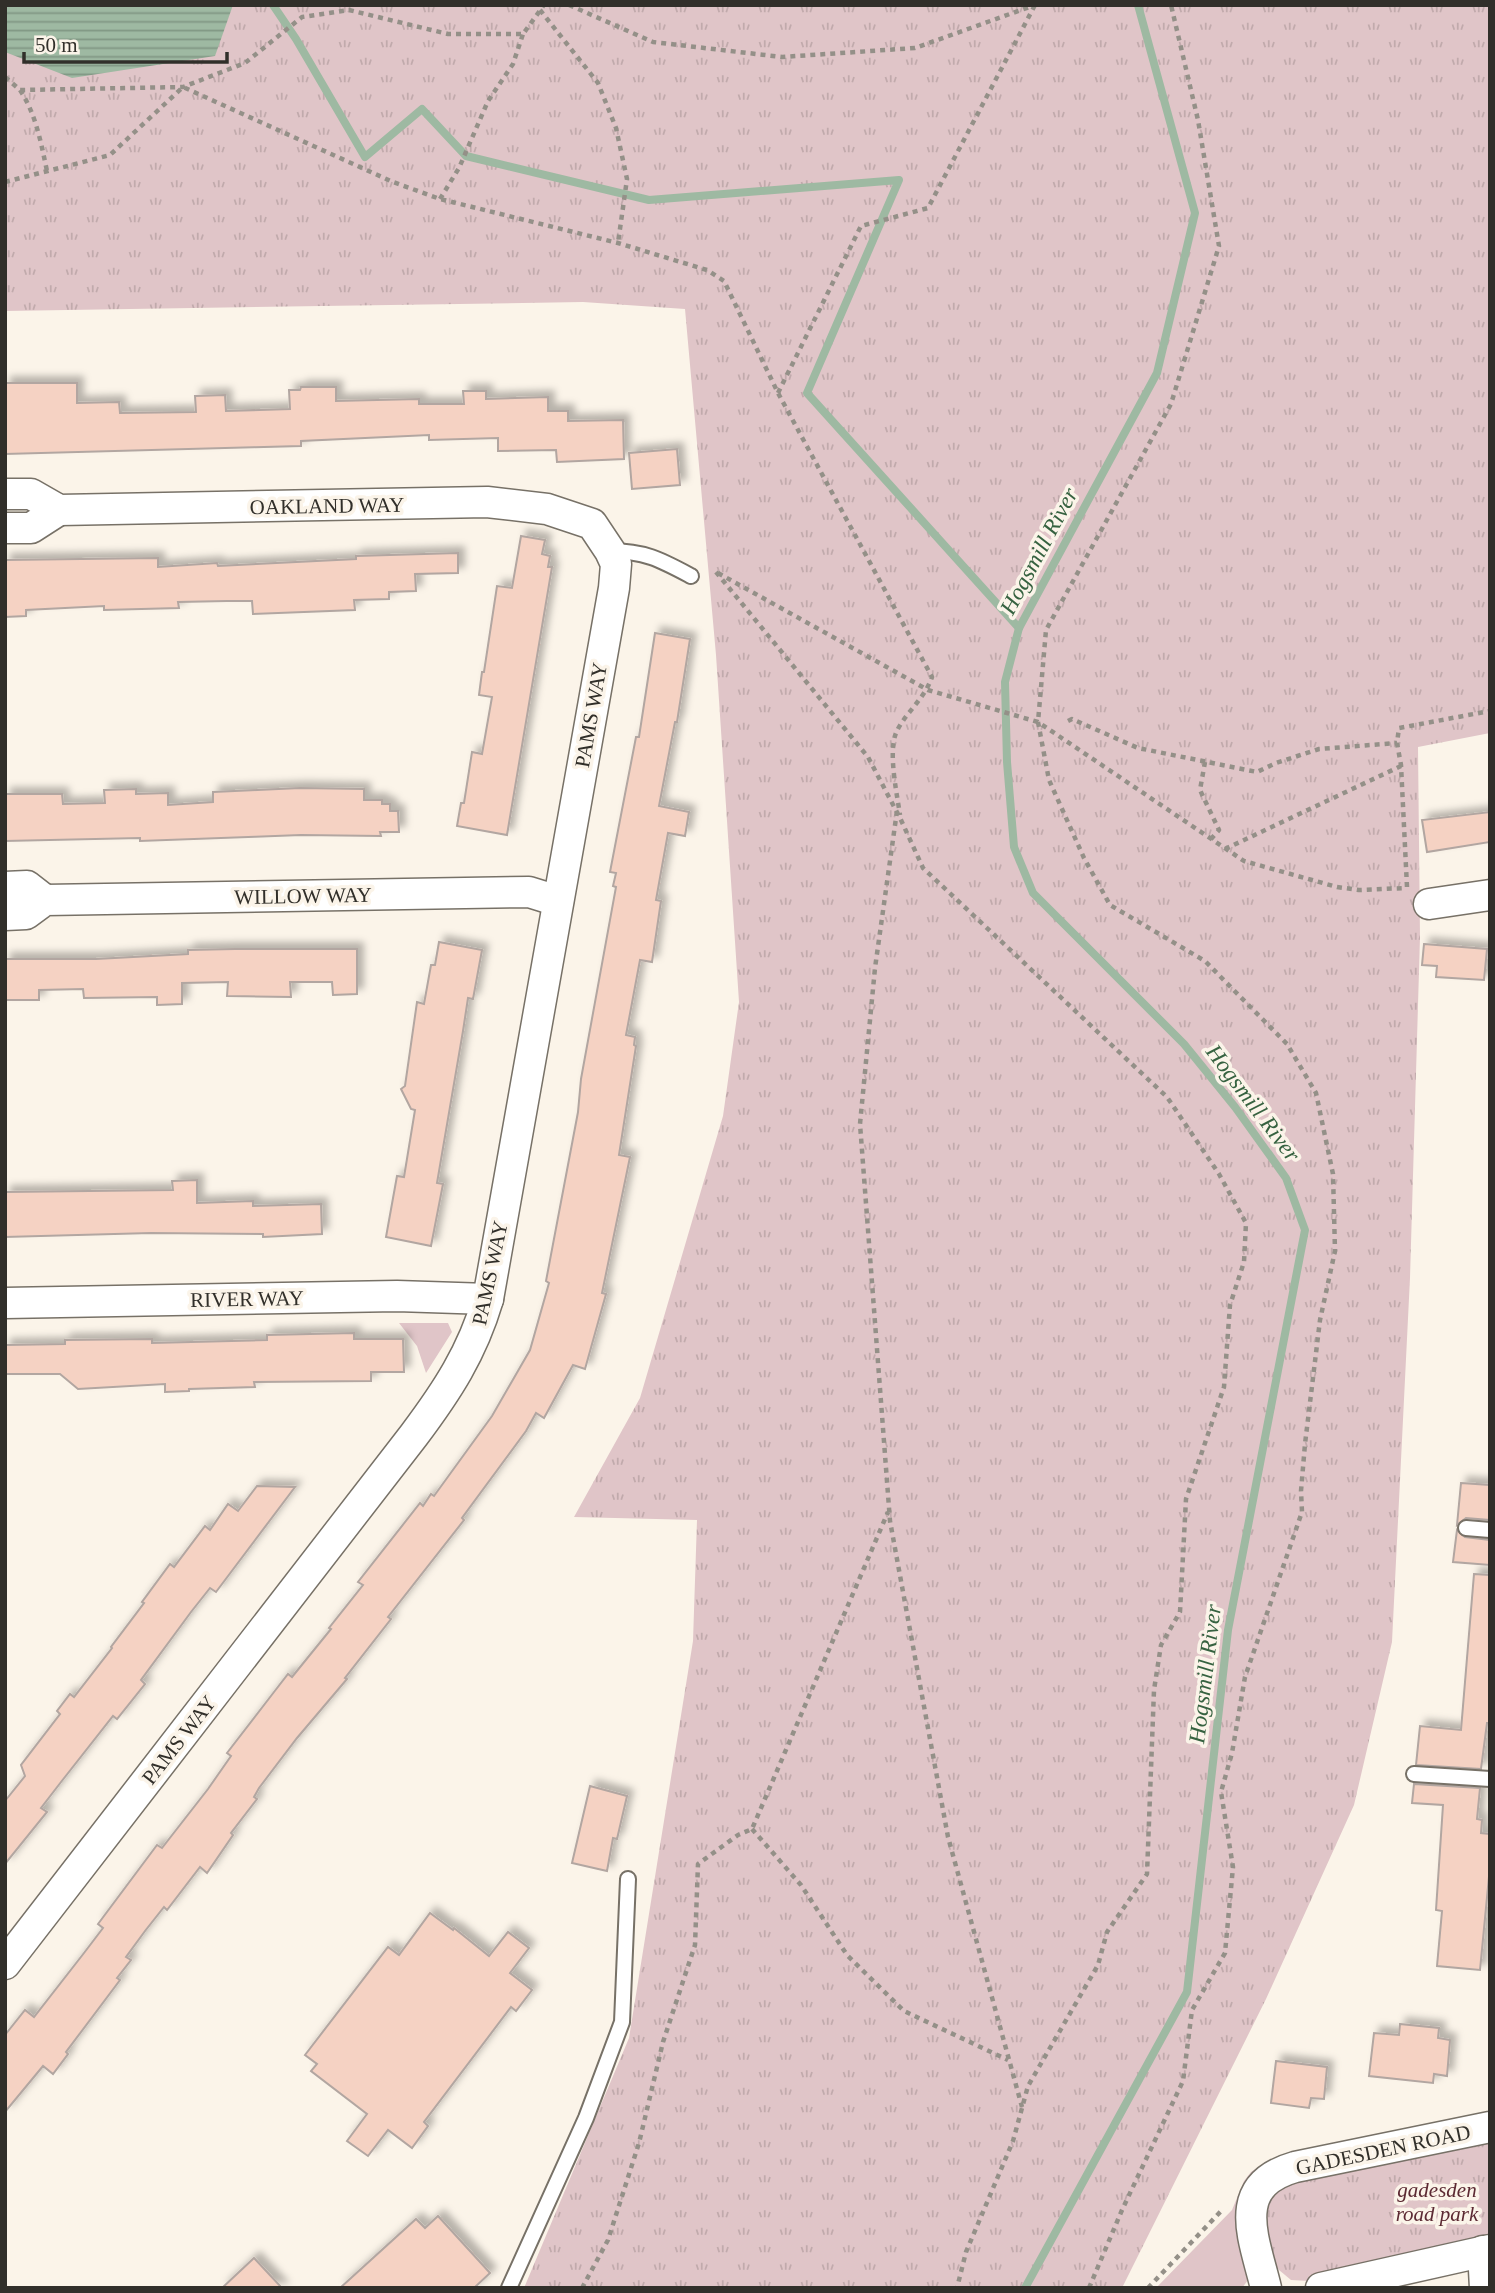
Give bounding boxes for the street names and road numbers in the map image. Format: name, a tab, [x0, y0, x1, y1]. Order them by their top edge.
street label: OAKLAND WAY	[250, 493, 404, 519]
street label: PAMS WAY	[570, 661, 612, 769]
street label: WILLOW WAY	[234, 883, 372, 909]
street label: PAMS WAY	[467, 1219, 513, 1327]
street label: RIVER WAY	[190, 1286, 304, 1312]
street label: PAMS WAY	[137, 1691, 221, 1789]
street label: GADESDEN ROAD	[1293, 2120, 1473, 2180]

